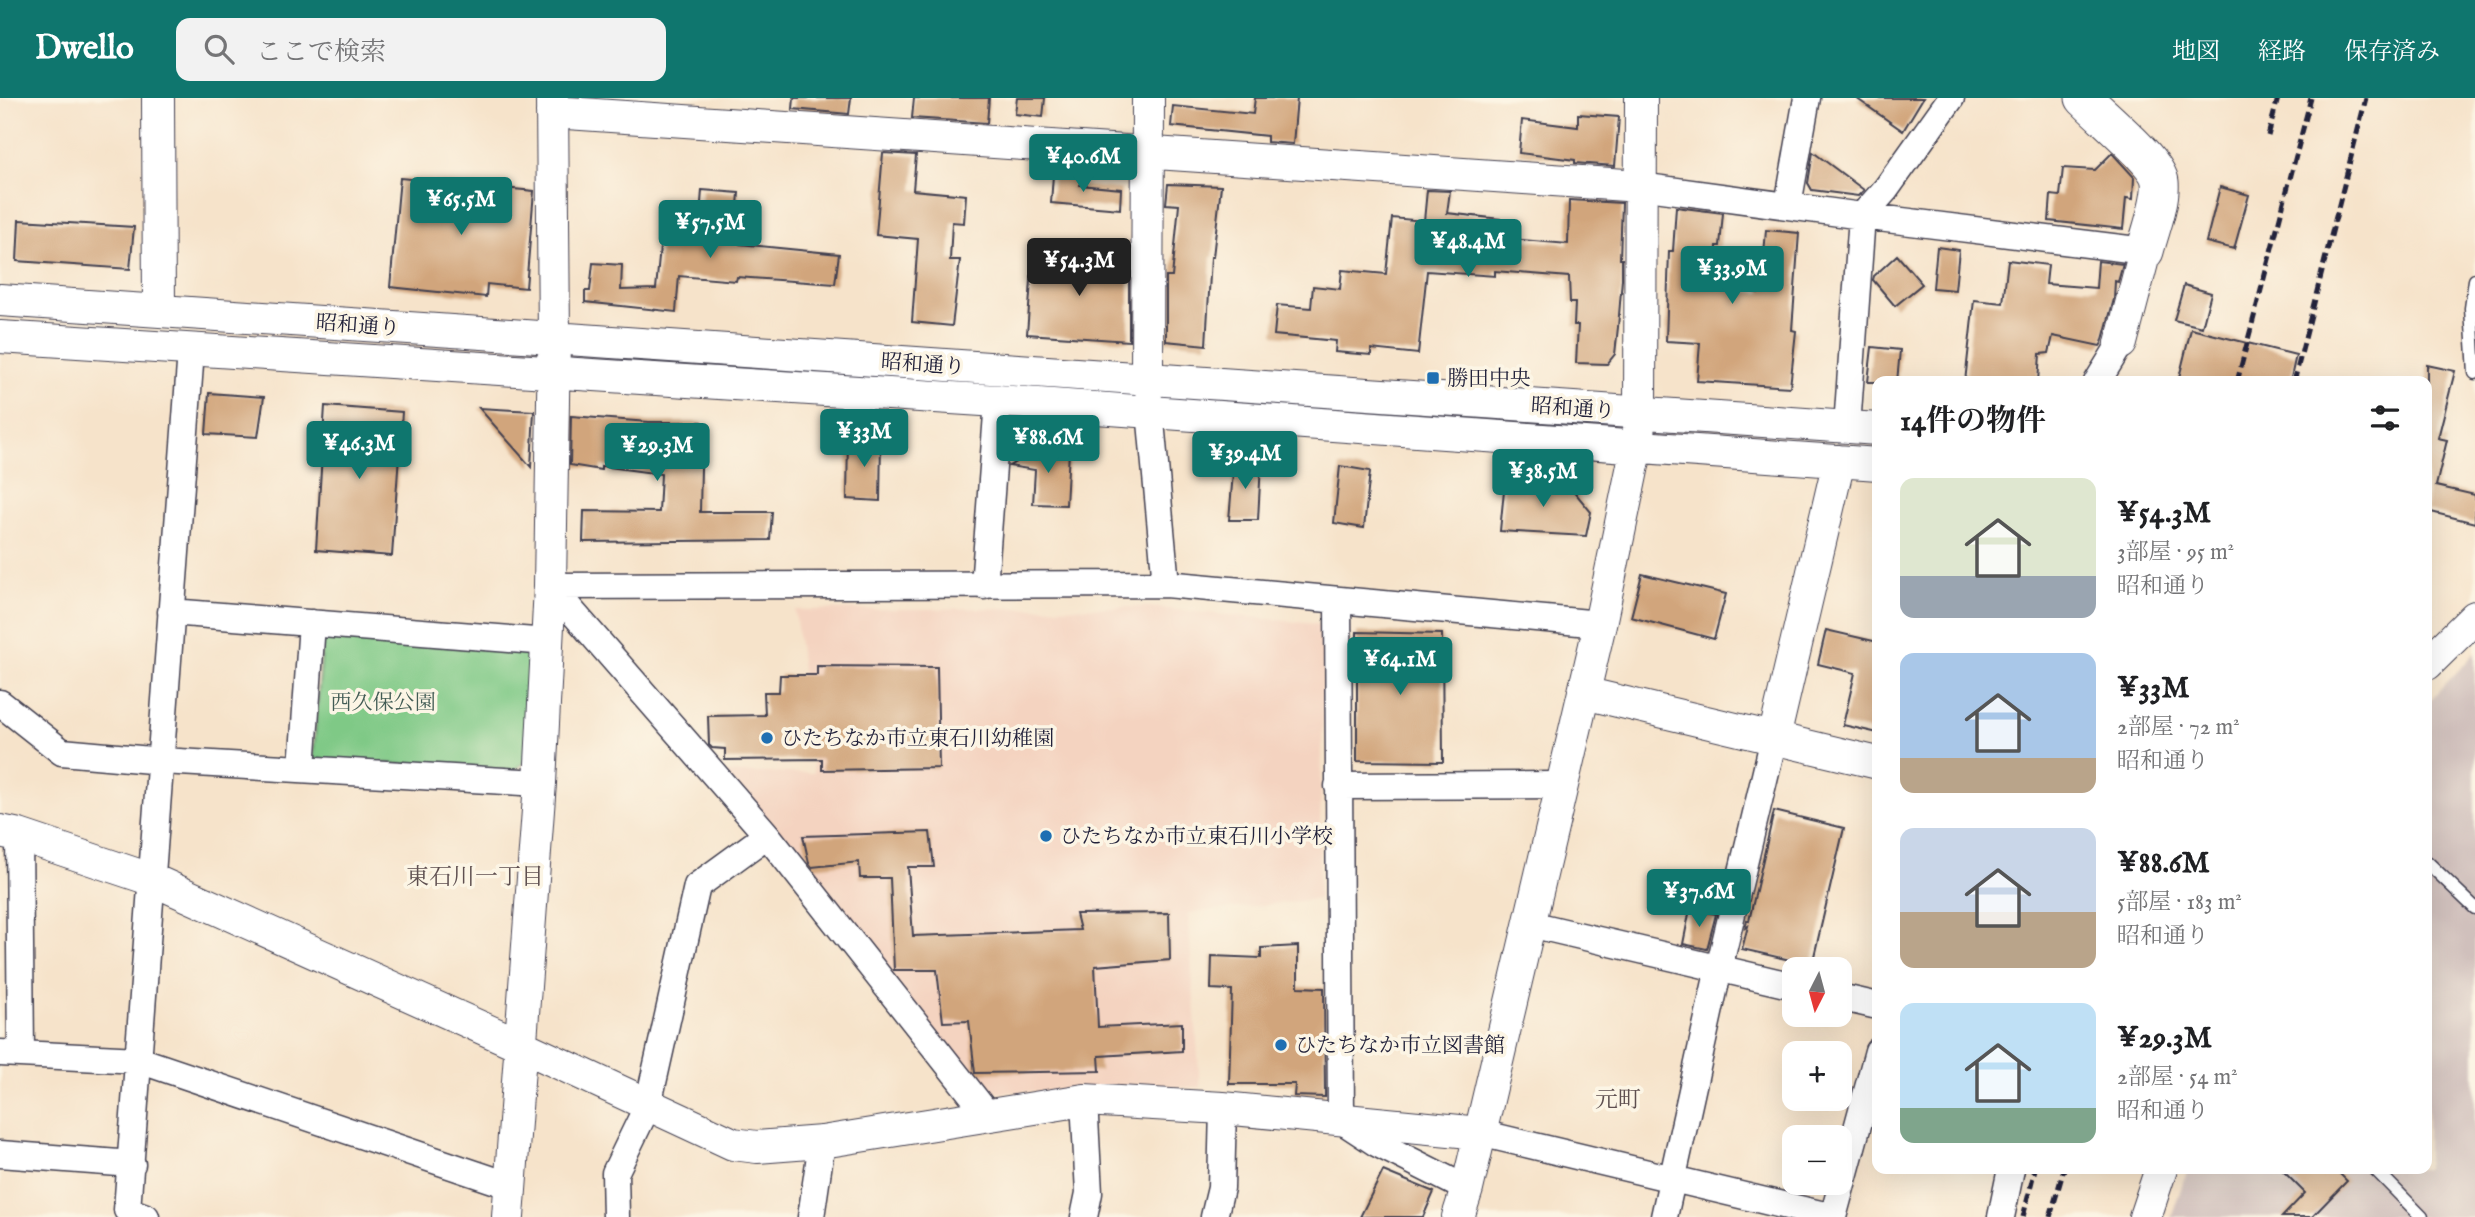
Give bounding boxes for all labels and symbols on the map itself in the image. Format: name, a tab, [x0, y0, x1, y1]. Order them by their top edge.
pin: ¥40.6M	[1026, 134, 1140, 194]
pin: ¥65.5M	[404, 178, 518, 237]
pin: ¥57.5M	[653, 200, 767, 260]
pin: ¥48.4M	[1411, 220, 1525, 279]
pin: ¥54.3M	[1022, 238, 1136, 298]
pin: ¥33.9M	[1675, 246, 1789, 306]
street label: 昭和通り	[315, 310, 401, 343]
street label: 昭和通り	[880, 349, 966, 382]
place label: 勝田中央	[1447, 366, 1531, 393]
marker: 勝田中央	[1425, 370, 1441, 386]
street label: 昭和通り	[1530, 393, 1616, 426]
pin: ¥33M	[823, 410, 905, 469]
pin: ¥88.6M	[991, 416, 1105, 475]
pin: ¥46.3M	[302, 422, 416, 481]
pin: ¥29.3M	[600, 424, 714, 483]
pin: ¥39.4M	[1188, 432, 1302, 491]
pin: ¥38.5M	[1486, 450, 1600, 509]
pin: ¥64.1M	[1343, 638, 1457, 697]
park label: 西久保公園	[331, 690, 436, 717]
place label: ひたちなか市立東石川幼稚園	[781, 726, 1054, 753]
marker: ひたちなか市立東石川幼稚園	[759, 730, 775, 746]
place label: ひたちなか市立東石川小学校	[1060, 824, 1333, 851]
marker: ひたちなか市立東石川小学校	[1038, 828, 1054, 844]
district label: 東石川一丁目	[406, 863, 544, 892]
pin: ¥37.6M	[1642, 870, 1756, 929]
north arrow	[1782, 957, 1852, 1027]
place label: ひたちなか市立図書館	[1295, 1033, 1505, 1060]
marker: ひたちなか市立図書館	[1273, 1037, 1289, 1053]
district label: 元町	[1595, 1086, 1641, 1115]

